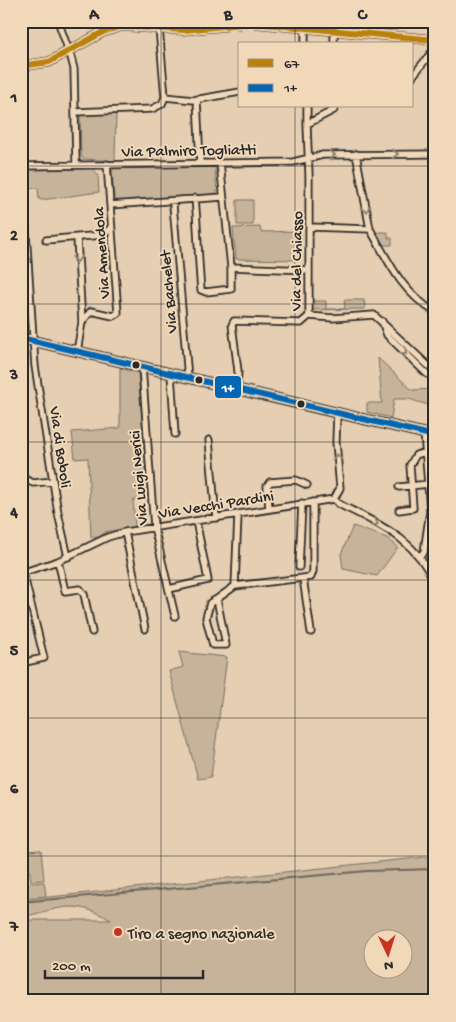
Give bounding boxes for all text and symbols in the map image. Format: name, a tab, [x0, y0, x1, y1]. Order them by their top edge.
text: A	[88, 7, 100, 26]
text: B	[223, 7, 233, 26]
text: C	[357, 7, 368, 26]
legend	[238, 42, 414, 108]
text: 67	[284, 56, 301, 74]
text: 1+	[283, 80, 298, 98]
text: 1	[10, 90, 17, 109]
street label: Via Palmiro Togliatti	[120, 142, 257, 163]
one-way arrow	[392, 149, 399, 159]
one-way arrow	[328, 150, 336, 160]
street label: Via Amendola	[91, 205, 116, 300]
one-way arrow	[361, 205, 371, 213]
street label: Via del Chiasso	[288, 211, 309, 312]
text: 2	[10, 228, 18, 247]
street label: Via Bachelet	[157, 248, 184, 335]
one-way arrow	[72, 256, 83, 264]
one-way arrow	[398, 346, 407, 355]
unlabelled marker	[131, 360, 141, 370]
text: 3	[9, 367, 18, 386]
unlabelled marker	[194, 375, 204, 385]
line badge: 1+	[214, 375, 242, 399]
text: 1+	[221, 381, 234, 398]
unlabelled marker	[296, 399, 306, 409]
street label: Via di Boboli	[43, 405, 74, 489]
street label: Via Luigi Nerici	[127, 430, 154, 527]
one-way arrow	[332, 453, 343, 461]
street label: Via Vecchi Pardini	[157, 488, 275, 525]
text: 4	[9, 505, 18, 524]
one-way arrow	[370, 517, 379, 527]
text: 5	[10, 643, 19, 662]
text: 6	[10, 781, 19, 800]
text: 7	[9, 919, 19, 938]
marker: Tiro a segno nazionale	[112, 926, 124, 938]
place label: Tiro a segno nazionale	[127, 926, 275, 945]
north arrow	[364, 930, 414, 980]
scale bar	[45, 947, 202, 979]
text: N	[384, 956, 394, 973]
text: 200 m	[52, 958, 91, 976]

